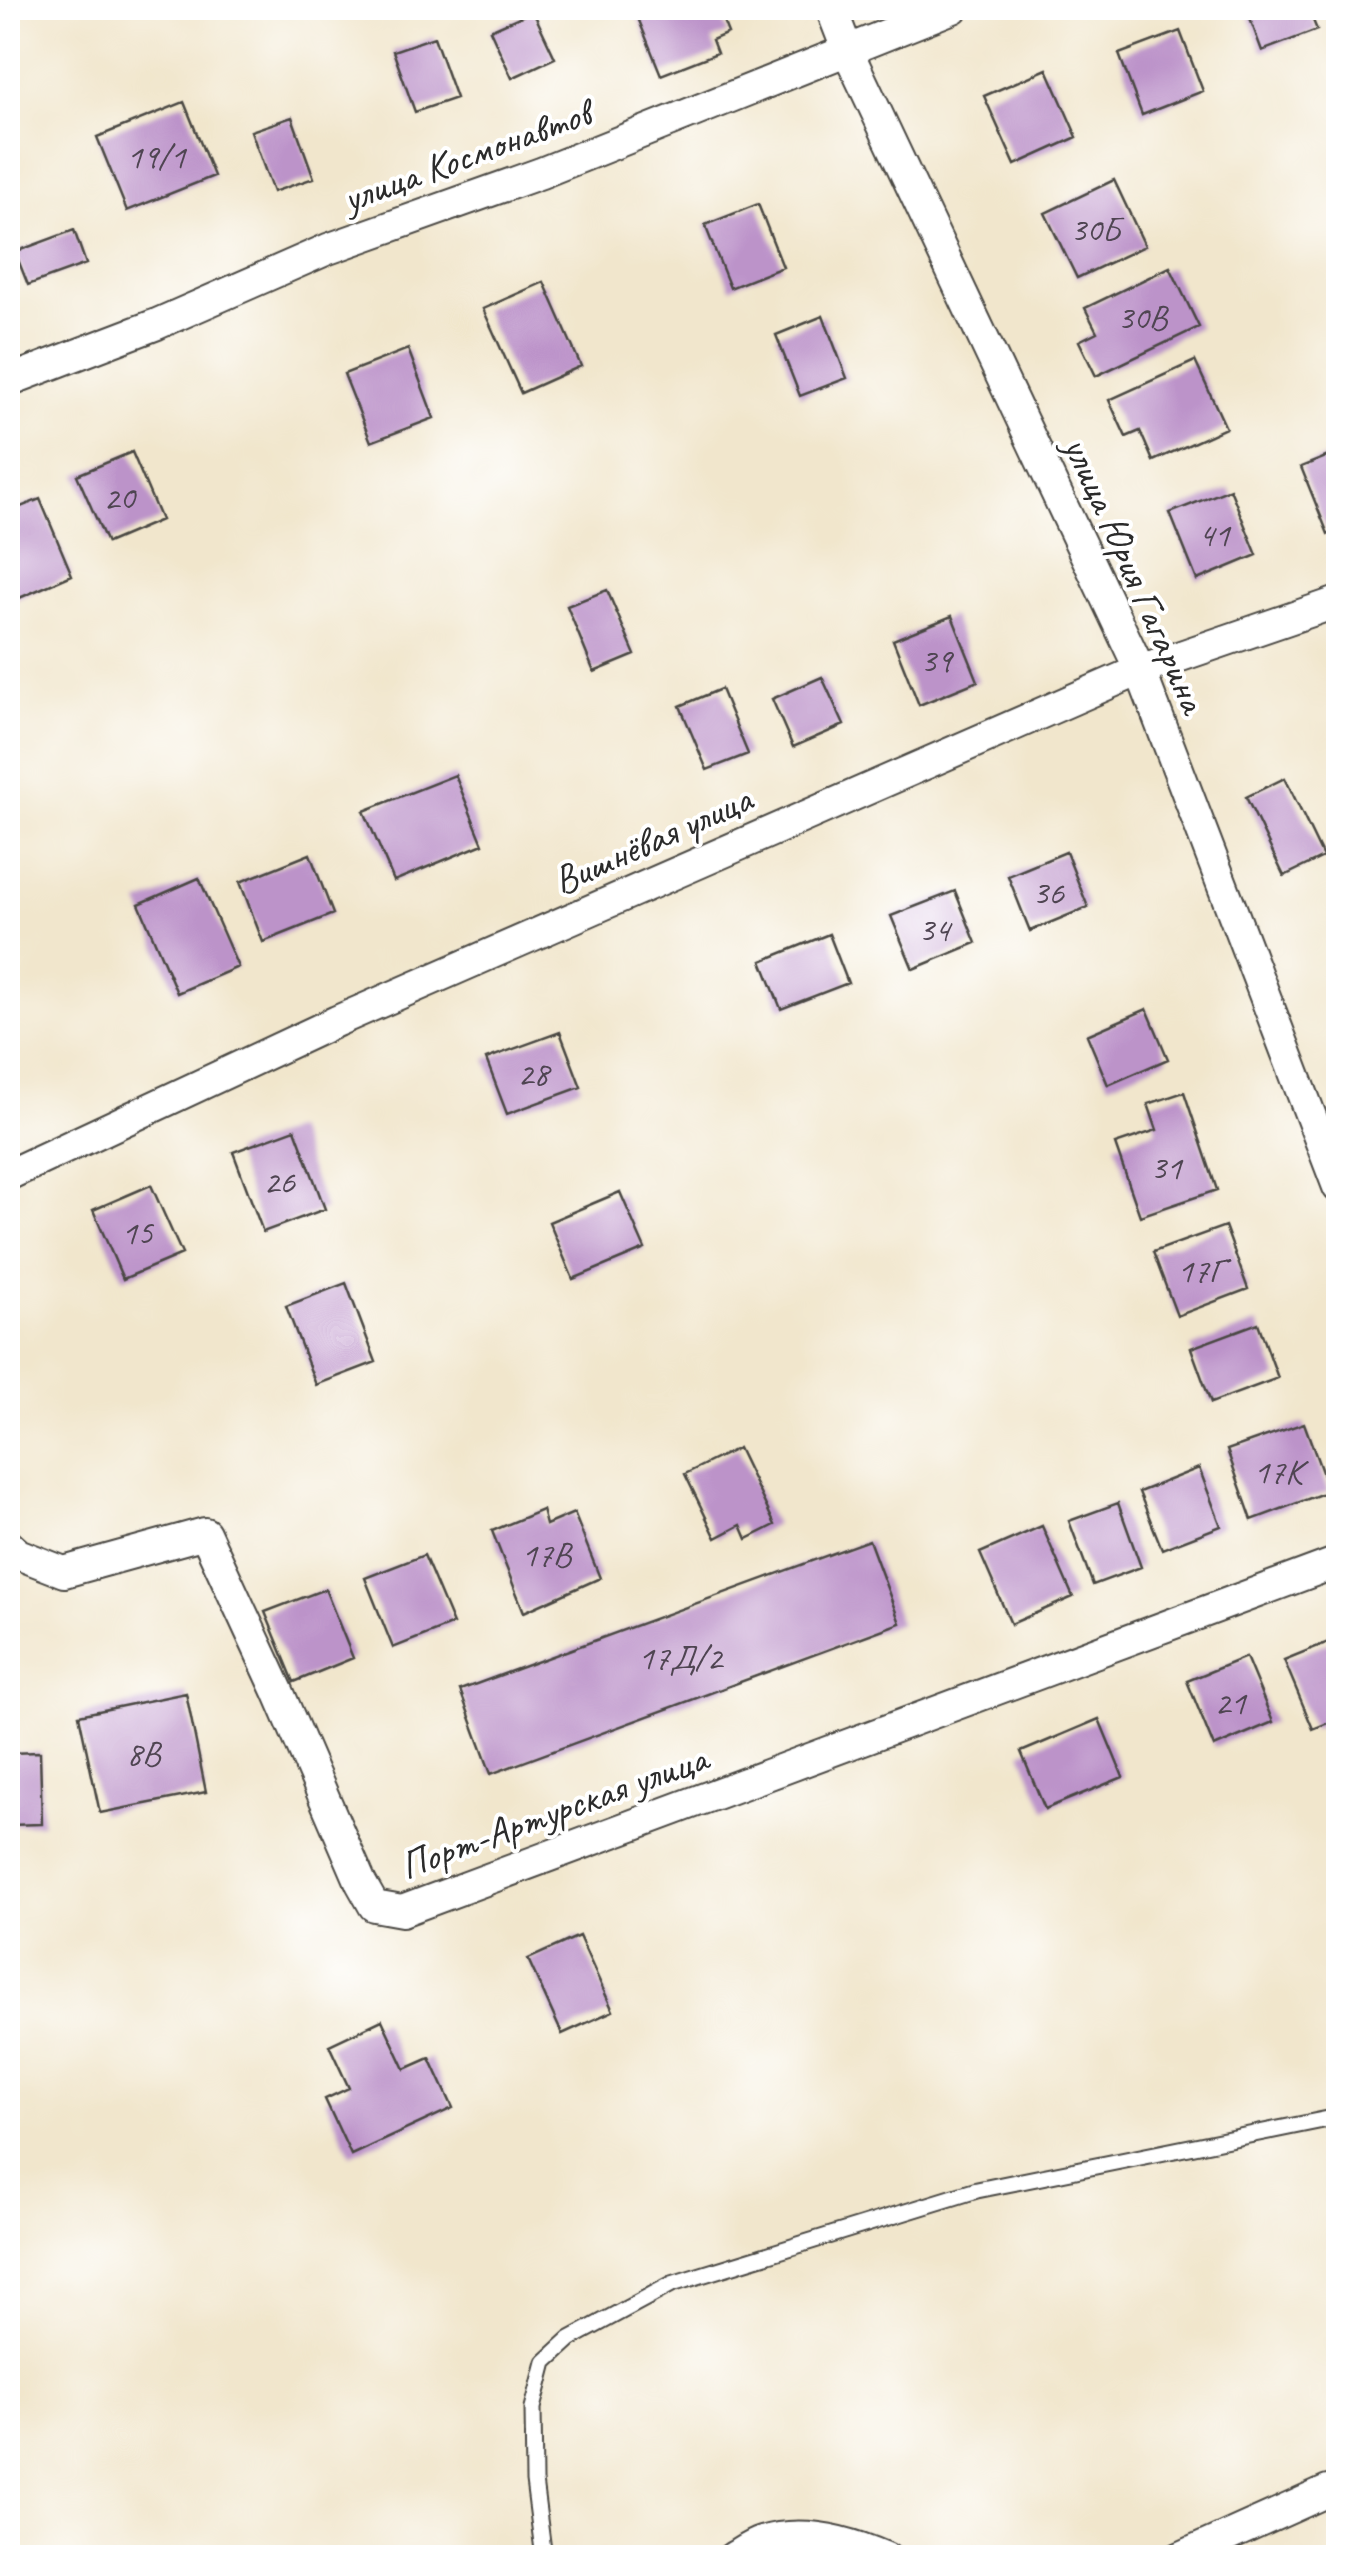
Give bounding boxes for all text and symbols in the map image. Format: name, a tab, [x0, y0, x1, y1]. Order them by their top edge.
street label: улица Космонавтов	[334, 86, 603, 225]
house number: 19/1	[127, 134, 188, 179]
house number: 30Б	[1070, 207, 1125, 252]
house number: 30В	[1117, 295, 1170, 340]
street label: улица Юрия Гагарина	[1051, 427, 1220, 723]
house number: 20	[103, 475, 137, 520]
house number: 41	[1198, 512, 1232, 557]
house number: 39	[920, 638, 955, 683]
street label: Вишнёвая улица	[545, 773, 762, 906]
house number: 36	[1032, 870, 1065, 915]
house number: 34	[918, 907, 953, 952]
house number: 28	[517, 1051, 552, 1096]
house number: 31	[1150, 1145, 1184, 1190]
house number: 26	[263, 1159, 296, 1204]
house number: 15	[121, 1210, 155, 1255]
house number: 17Г	[1177, 1248, 1232, 1293]
house number: 17К	[1254, 1449, 1309, 1494]
house number: 17В	[521, 1532, 574, 1577]
house number: 17Д/2	[638, 1635, 725, 1680]
house number: 21	[1214, 1680, 1248, 1725]
house number: 8В	[126, 1731, 163, 1776]
street label: Порт-Артурская улица	[393, 1732, 717, 1891]

